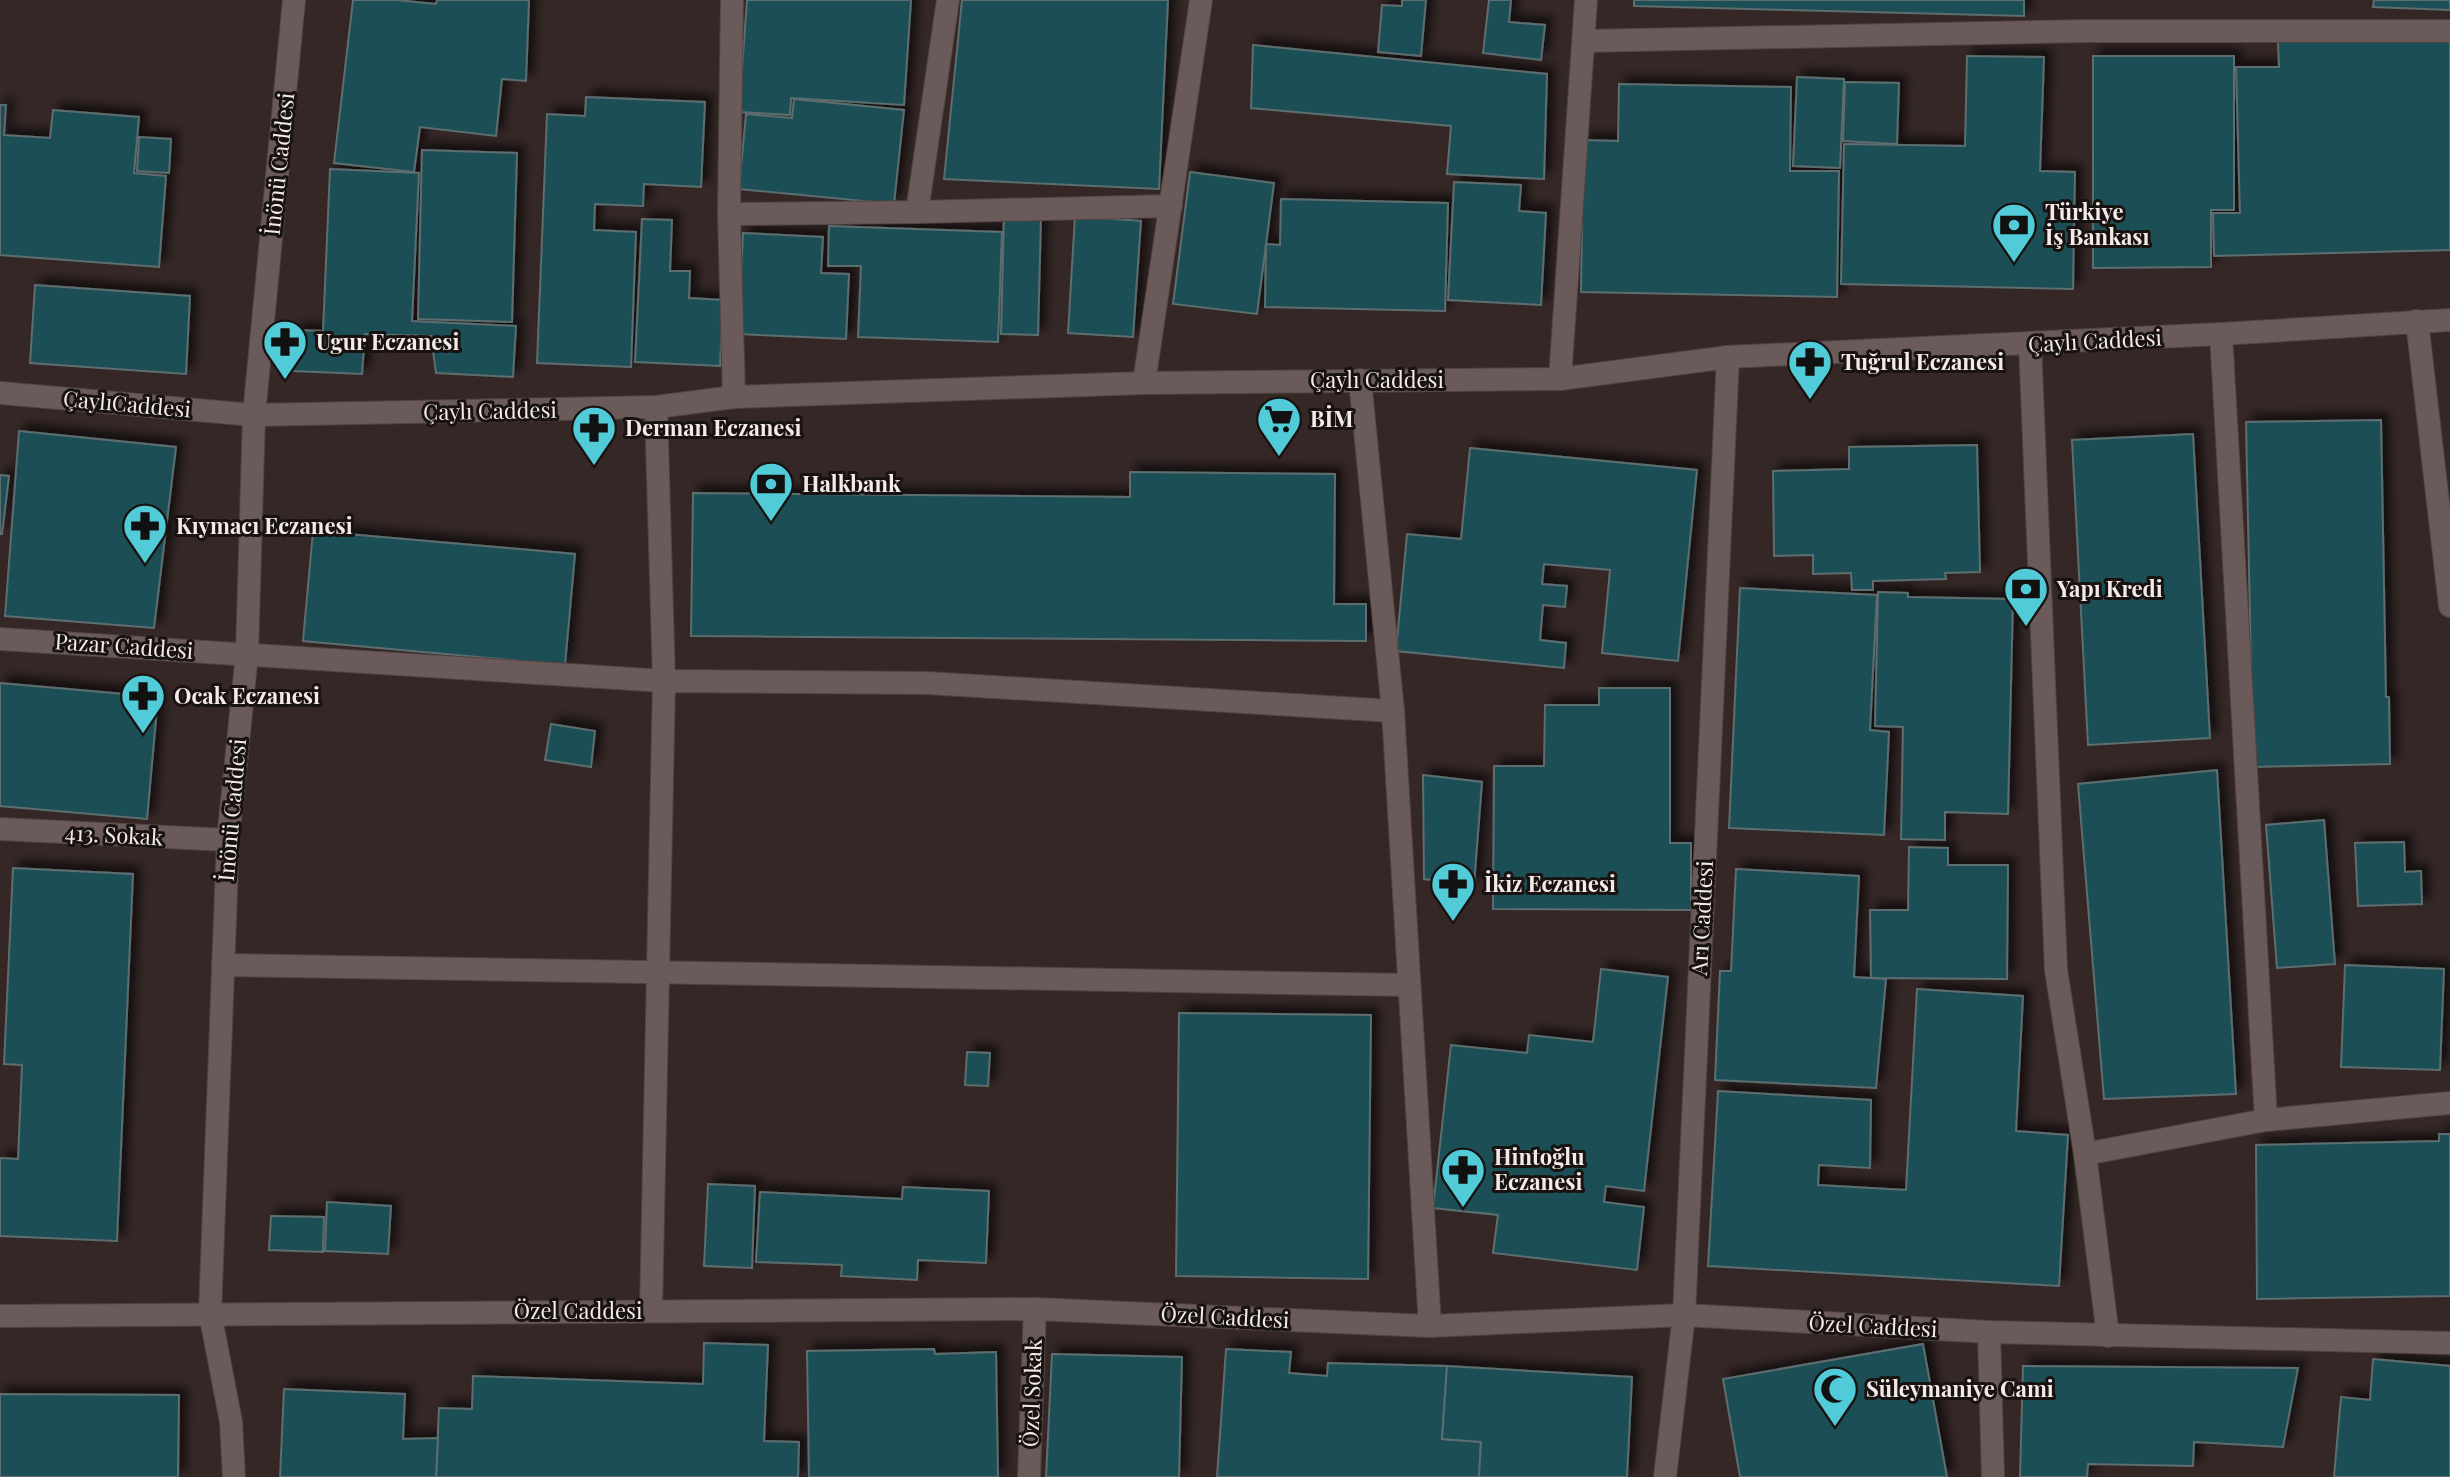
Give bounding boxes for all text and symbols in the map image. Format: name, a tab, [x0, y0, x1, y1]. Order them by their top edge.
street label: İnönü Caddesi	[256, 91, 300, 237]
place label: Türkiye İş Bankası	[2045, 196, 2149, 251]
bank icon: Türkiye İş Bankası	[1990, 201, 2038, 264]
pharmacy icon: Ugur Eczanesi	[261, 318, 309, 381]
street label: Çaylı Caddesi	[2027, 322, 2163, 358]
place label: Ugur Eczanesi	[316, 326, 459, 356]
pharmacy icon: Tuğrul Eczanesi	[1786, 338, 1834, 401]
place label: Tuğrul Eczanesi	[1841, 346, 2004, 376]
street label: Çaylı Caddesi	[1310, 364, 1444, 394]
street label: ÇaylıCaddesi	[62, 382, 192, 424]
street label: Çaylı Caddesi	[423, 394, 557, 426]
supermarket icon: BİM	[1255, 395, 1303, 458]
place label: BİM	[1310, 403, 1353, 433]
pharmacy icon: Derman Eczanesi	[570, 404, 618, 467]
place label: Derman Eczanesi	[625, 412, 802, 442]
bank icon: Halkbank	[747, 460, 795, 523]
place label: Halkbank	[802, 468, 901, 498]
pharmacy icon: Kıymacı Eczanesi	[121, 502, 169, 565]
place label: Kıymacı Eczanesi	[176, 510, 353, 540]
bank icon: Yapı Kredi	[2002, 565, 2050, 628]
place label: Yapı Kredi	[2056, 573, 2163, 603]
street label: Pazar Caddesi	[54, 625, 194, 665]
pharmacy icon: Ocak Eczanesi	[119, 672, 167, 735]
place label: Ocak Eczanesi	[174, 680, 320, 710]
street label: İnönü Caddesi	[210, 737, 252, 883]
street label: 413. Sokak	[64, 816, 164, 852]
pharmacy icon: İkiz Eczanesi	[1429, 860, 1477, 923]
street label: Arı Caddesi	[1683, 860, 1719, 977]
place label: İkiz Eczanesi	[1484, 868, 1616, 898]
place label: Hintoğlu Eczanesi	[1494, 1141, 1584, 1196]
pharmacy icon: Hintoğlu Eczanesi	[1439, 1146, 1487, 1209]
street label: Özel Caddesi	[514, 1295, 642, 1325]
street label: Özel Caddesi	[1160, 1298, 1290, 1334]
street label: Özel Caddesi	[1808, 1307, 1938, 1343]
street label: Özel Sokak	[1014, 1338, 1048, 1448]
mosque icon: Süleymaniye Cami	[1811, 1365, 1859, 1428]
place label: Süleymaniye Cami	[1866, 1373, 2054, 1403]

